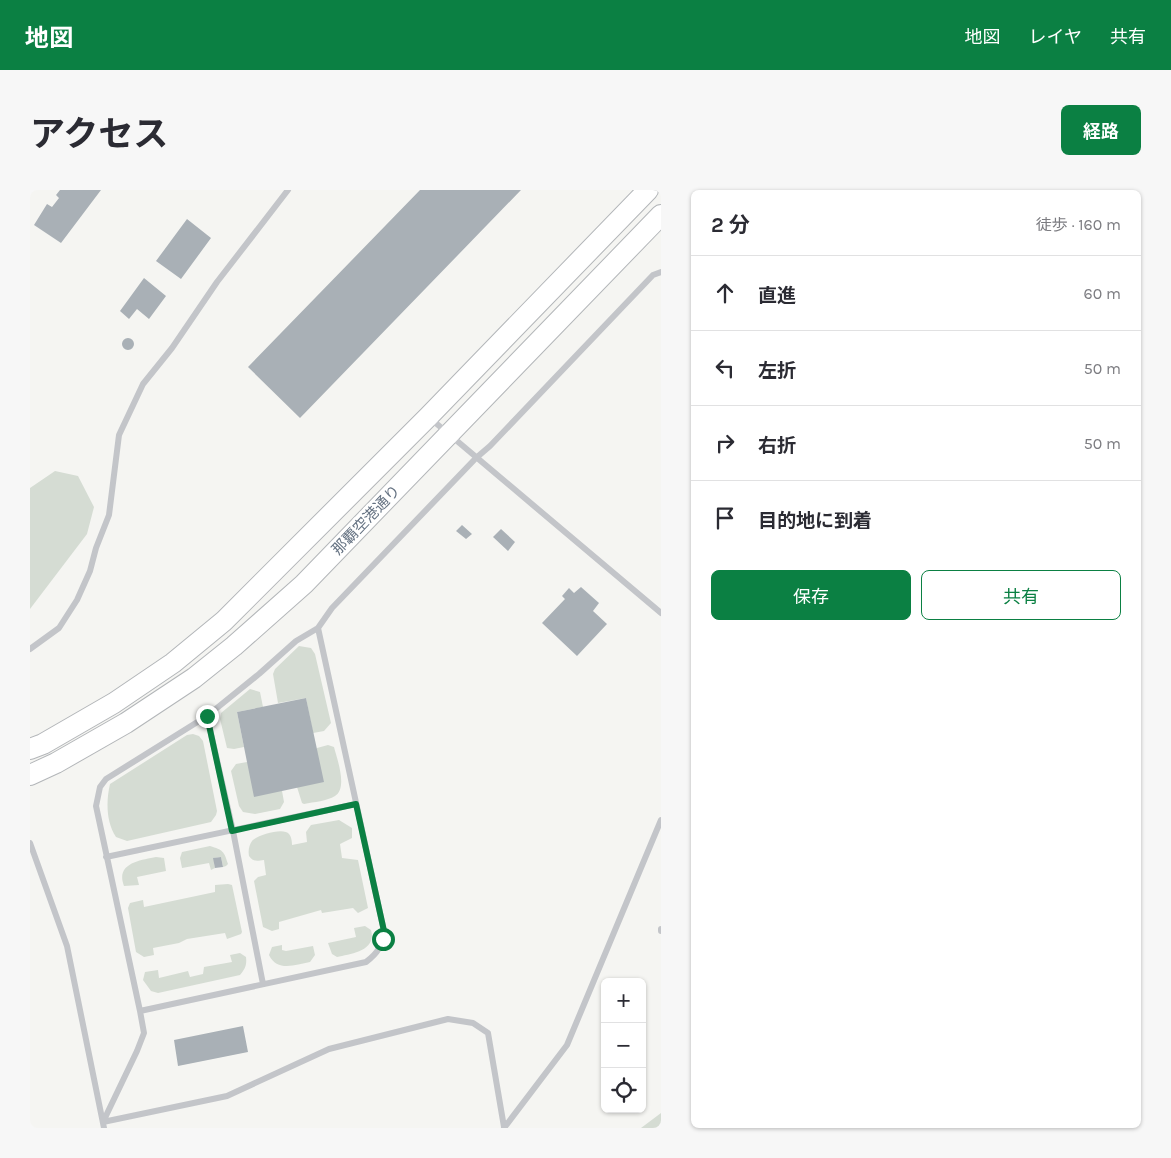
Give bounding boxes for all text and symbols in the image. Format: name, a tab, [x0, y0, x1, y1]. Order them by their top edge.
text: 地図	[25, 24, 73, 52]
text: 地図	[965, 26, 1001, 48]
text: レイヤ	[1029, 26, 1082, 48]
text: 共有	[1110, 26, 1146, 48]
button: 経路	[1061, 105, 1141, 155]
text: アクセス	[30, 114, 168, 155]
text: 2 分	[711, 213, 750, 237]
text: 徒歩 · 160 m	[1036, 215, 1121, 234]
icon: ahead	[711, 279, 739, 307]
text: 60 m	[1084, 284, 1121, 303]
text: 直進	[758, 285, 796, 307]
icon: left	[711, 354, 739, 382]
text: 50 m	[1084, 359, 1121, 378]
text: 左折	[758, 360, 796, 382]
icon: right	[711, 429, 739, 457]
text: 50 m	[1084, 434, 1121, 453]
text: 右折	[758, 435, 796, 457]
street label: 那覇空港通り	[328, 481, 404, 559]
icon: arrive	[711, 504, 739, 532]
text: 目的地に到着	[758, 510, 872, 532]
button: 保存	[711, 570, 911, 620]
button: 共有	[921, 570, 1121, 620]
route end	[196, 705, 219, 728]
route start	[372, 928, 395, 951]
map controls	[601, 978, 646, 1113]
button: +	[601, 978, 646, 1023]
button: −	[601, 1023, 646, 1068]
button: locate	[601, 1068, 646, 1113]

